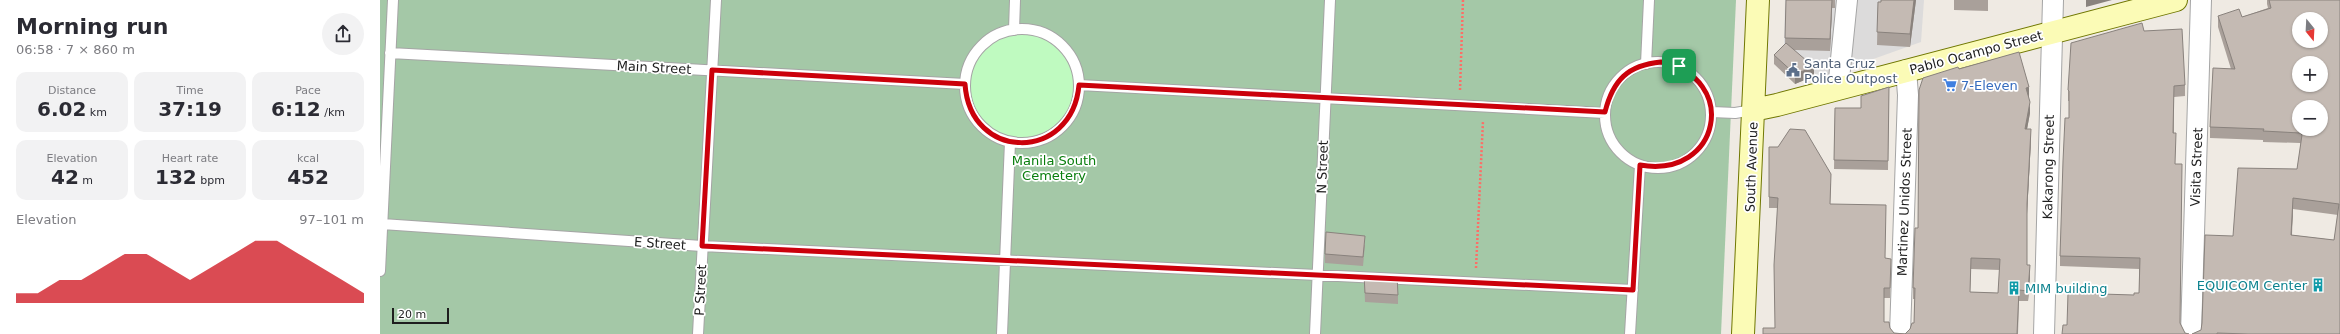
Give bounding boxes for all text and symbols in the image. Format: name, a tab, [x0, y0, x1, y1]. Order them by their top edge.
north arrow	[2292, 12, 2328, 48]
map controls	[2292, 12, 2328, 136]
button: share	[322, 13, 364, 55]
text: Morning run	[16, 14, 168, 39]
street label: Pablo Ocampo Street	[1908, 28, 2044, 77]
text: 06:58 · 7 × 860 m	[16, 42, 135, 57]
pin	[1662, 49, 1696, 83]
icon: arrive	[1668, 55, 1690, 77]
place label: Santa Cruz Police Outpost	[1804, 56, 1897, 86]
button: +	[2292, 56, 2328, 92]
street label: Main Street	[616, 58, 692, 77]
public building icon: Santa Cruz Police Outpost	[1785, 62, 1801, 78]
supermarket icon: 7-Eleven	[1942, 77, 1958, 93]
place label: 7-Eleven	[1961, 78, 2018, 93]
text: Distance	[48, 84, 96, 97]
text: Time	[177, 84, 203, 97]
text: Pace	[295, 84, 321, 97]
text: 6.02	[37, 97, 86, 121]
text: 37:19	[158, 97, 222, 121]
text: 6:12	[271, 97, 321, 121]
button: −	[2292, 100, 2328, 136]
text: km	[86, 106, 107, 119]
text: /km	[321, 106, 345, 119]
street label: Kakarong Street	[2040, 115, 2057, 219]
street label: South Avenue	[1742, 122, 1761, 212]
street label: Visita Street	[2188, 127, 2205, 207]
street label: Martinez Unidos Street	[1894, 128, 1915, 276]
street label: N Street	[1314, 140, 1331, 194]
text: Elevation	[46, 152, 98, 165]
text: Heart rate	[162, 152, 218, 165]
text: kcal	[297, 152, 319, 165]
park label: Manila South Cemetery	[1012, 153, 1096, 183]
text: 42	[51, 165, 79, 189]
text: 132	[155, 165, 197, 189]
text: 452	[287, 165, 329, 189]
text: m	[79, 174, 93, 187]
text: bpm	[197, 174, 225, 187]
text: Elevation	[16, 212, 76, 227]
text: 97–101 m	[299, 212, 364, 227]
street label: E Street	[634, 234, 686, 253]
street label: P Street	[692, 264, 709, 316]
building icon: EQUICOM Center	[2310, 277, 2326, 293]
place label: EQUICOM Center	[2197, 278, 2308, 293]
building icon: MIM building	[2006, 280, 2022, 296]
place label: MIM building	[2025, 281, 2107, 296]
scale bar	[392, 306, 449, 325]
text: 20 m	[398, 308, 426, 321]

